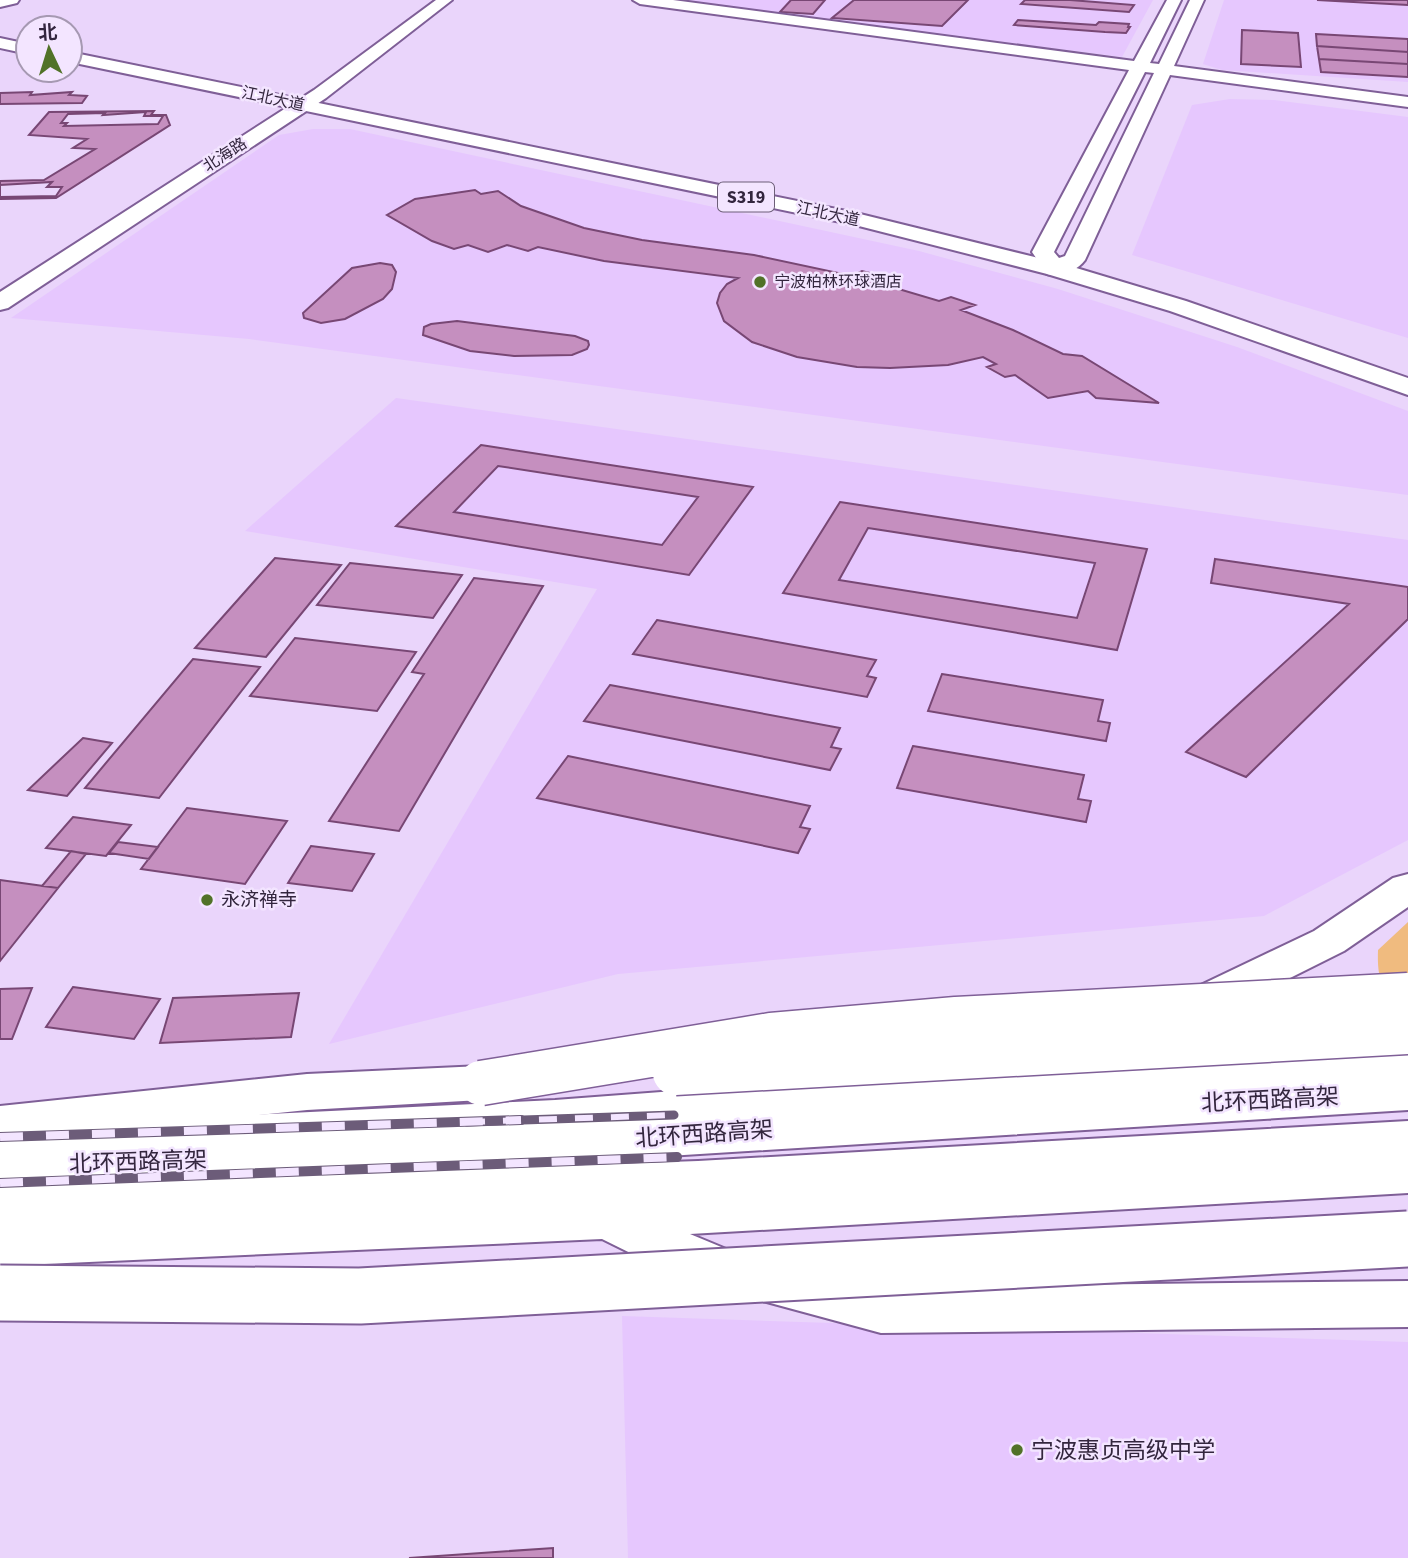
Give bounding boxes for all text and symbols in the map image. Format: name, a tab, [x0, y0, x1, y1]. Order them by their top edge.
north arrow	[14, 14, 84, 84]
text: 北	[37, 19, 58, 48]
street label: 江北大道	[239, 82, 307, 116]
street label: 北海路	[199, 133, 251, 177]
road number: S319	[718, 182, 774, 212]
street label: 江北大道	[794, 197, 862, 231]
place label: 宁波柏林环球酒店	[774, 271, 902, 293]
marker: 宁波柏林环球酒店	[752, 274, 768, 290]
place label: 永济禅寺	[221, 887, 297, 914]
marker: 永济禅寺	[199, 892, 215, 908]
street label: 北环西路高架	[1200, 1080, 1340, 1120]
street label: 北环西路高架	[634, 1113, 774, 1155]
street label: 北环西路高架	[68, 1143, 208, 1181]
place label: 宁波惠贞高级中学	[1031, 1434, 1215, 1467]
marker: 宁波惠贞高级中学	[1009, 1442, 1025, 1458]

